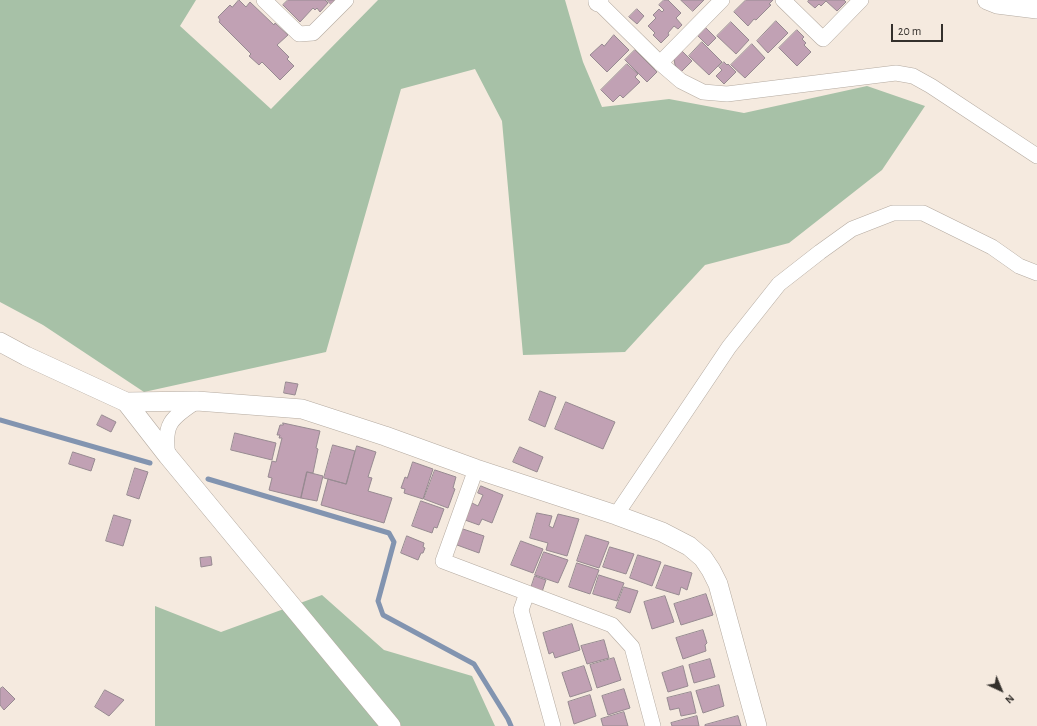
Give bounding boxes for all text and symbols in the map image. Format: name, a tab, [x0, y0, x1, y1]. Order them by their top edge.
scale bar	[893, 16, 945, 42]
text: 20 m	[898, 25, 921, 37]
north arrow	[981, 670, 1021, 710]
text: N	[1003, 692, 1016, 706]

